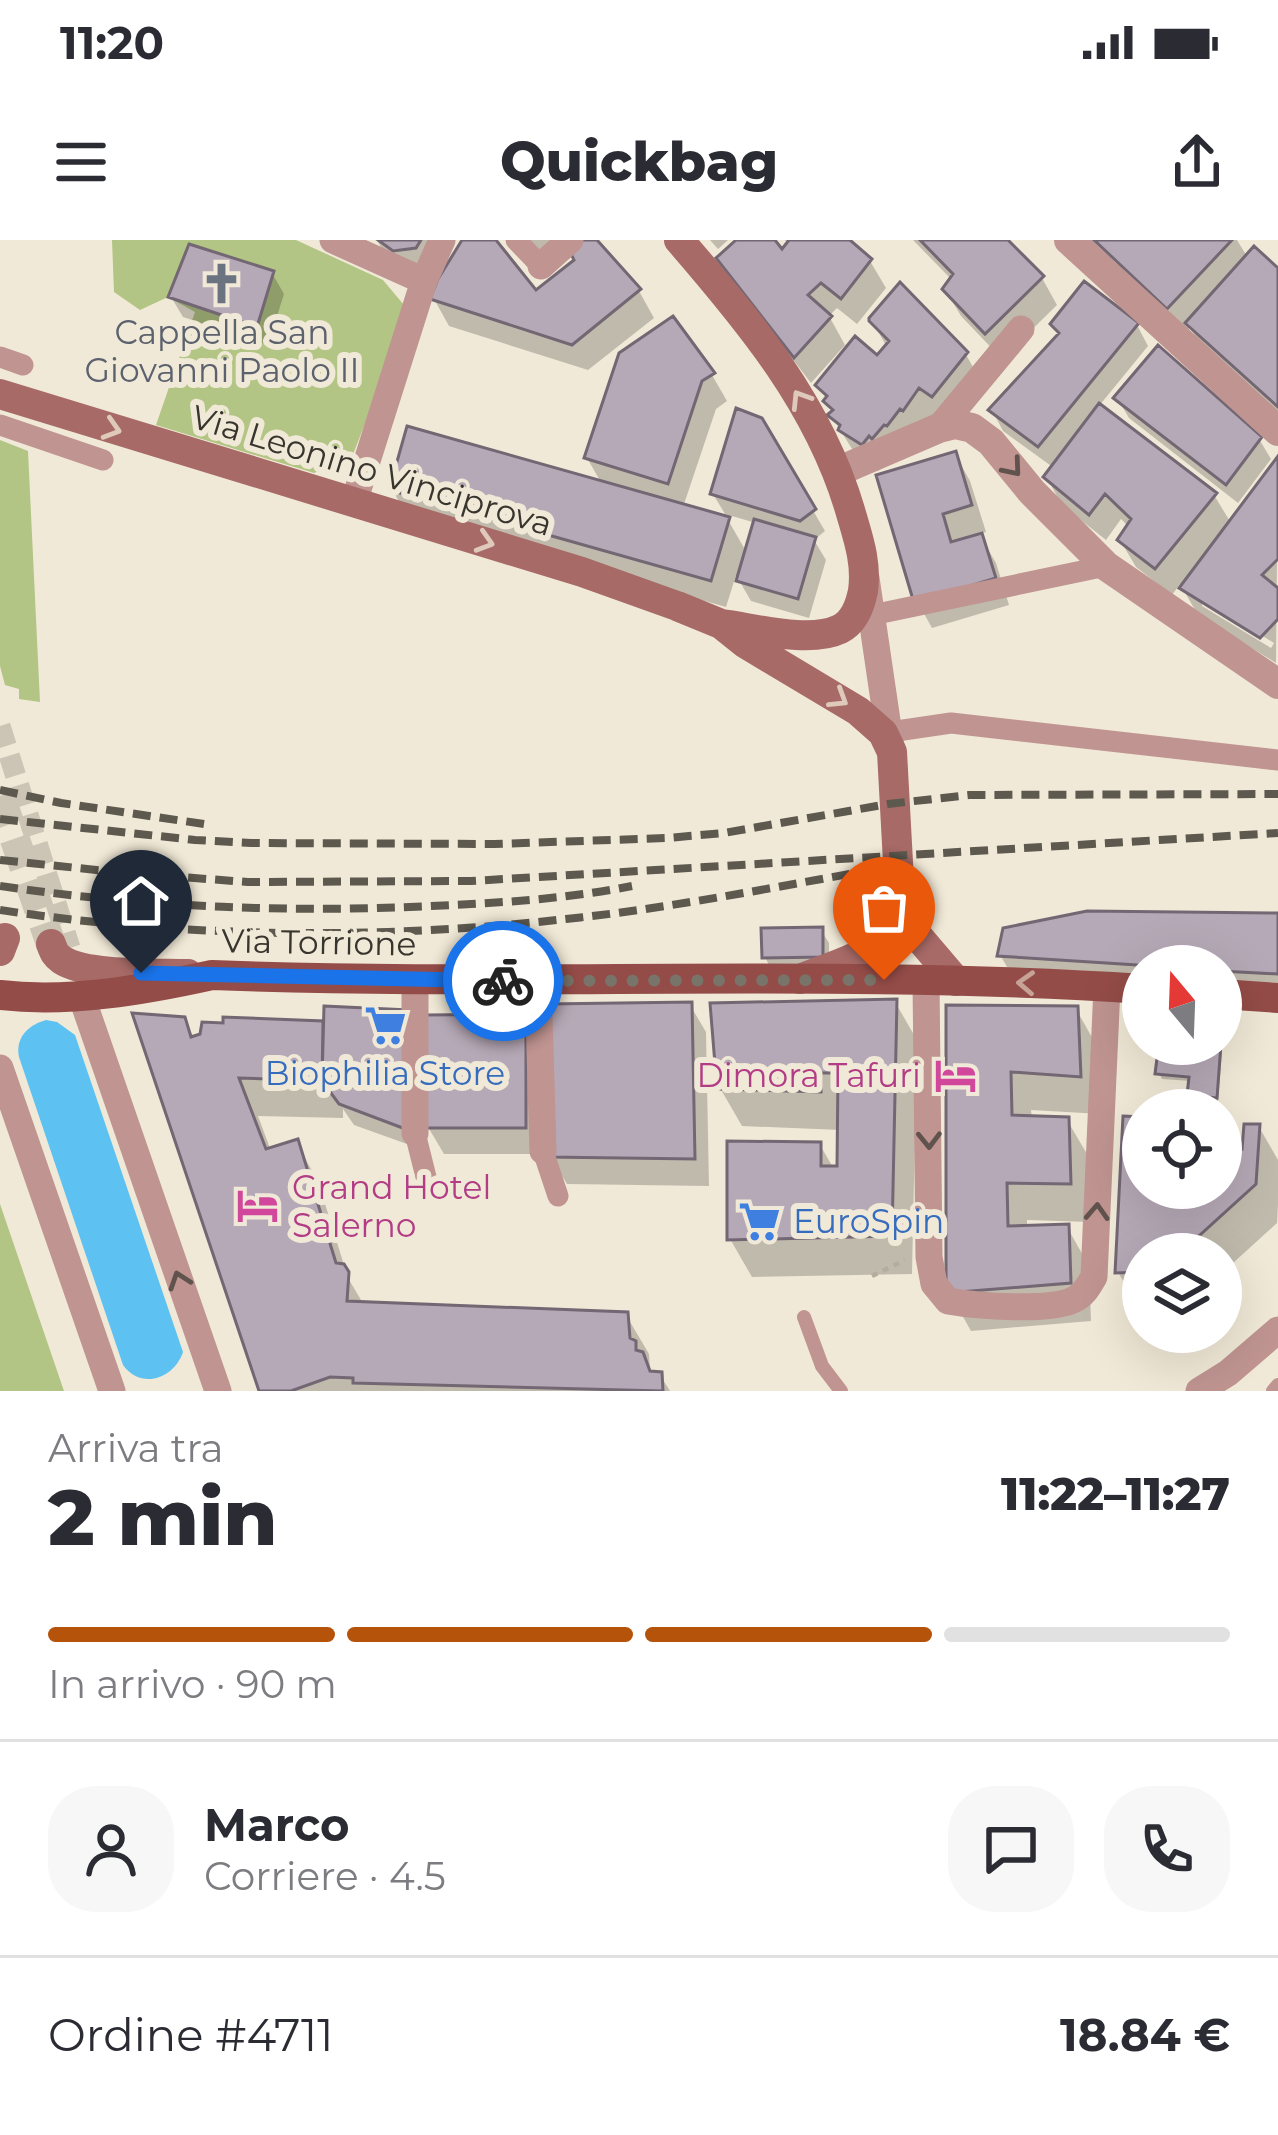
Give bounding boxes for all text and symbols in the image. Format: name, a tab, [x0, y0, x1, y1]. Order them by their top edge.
text: 11:20	[60, 15, 164, 70]
icon: menu	[48, 129, 114, 195]
text: Quickbag	[500, 129, 778, 195]
icon: share	[1164, 129, 1230, 195]
church icon: Cappella San Giovanni Paolo II	[199, 261, 245, 307]
place label: Cappella San Giovanni Paolo II	[85, 312, 359, 390]
one-way arrow	[792, 390, 814, 412]
street label: Via Leonino Vinciprova	[187, 396, 557, 544]
one-way arrow	[101, 414, 122, 439]
one-way arrow	[998, 454, 1020, 476]
one-way arrow	[474, 528, 495, 553]
one-way arrow	[826, 685, 848, 707]
pin	[90, 850, 192, 973]
pin	[833, 857, 935, 980]
icon: home	[108, 868, 174, 934]
icon: bag	[851, 875, 917, 941]
street label: Via Torrione	[221, 920, 417, 964]
courier	[443, 921, 563, 1041]
north arrow	[1122, 945, 1242, 1065]
map controls	[1122, 945, 1242, 1353]
icon: bike	[470, 948, 536, 1014]
one-way arrow	[1016, 970, 1035, 996]
supermarket icon: Biophilia Store	[362, 1002, 408, 1048]
hotel icon: Dimora Tafuri	[932, 1052, 978, 1098]
place label: Biophilia Store	[265, 1053, 505, 1093]
place label: Dimora Tafuri	[696, 1055, 921, 1095]
button: locate	[1122, 1089, 1242, 1209]
one-way arrow	[915, 1131, 941, 1150]
place label: Grand Hotel Salerno	[292, 1167, 491, 1245]
hotel icon: Grand Hotel Salerno	[235, 1183, 281, 1229]
supermarket icon: EuroSpin	[736, 1198, 782, 1244]
place label: EuroSpin	[793, 1201, 944, 1241]
one-way arrow	[1084, 1202, 1110, 1221]
button: layers	[1122, 1233, 1242, 1353]
one-way arrow	[169, 1271, 193, 1292]
text: Arriva tra	[48, 1424, 224, 1472]
text: 11:22–11:27	[1001, 1466, 1230, 1521]
text: 2 min	[48, 1469, 278, 1565]
text: In arrivo · 90 m	[48, 1660, 337, 1708]
button: person	[48, 1786, 174, 1912]
button: chat	[948, 1786, 1074, 1912]
button: phone	[1104, 1786, 1230, 1912]
text: Marco	[204, 1797, 350, 1852]
text: Corriere · 4.5	[204, 1852, 446, 1900]
text: Ordine #4711	[48, 2007, 334, 2062]
text: 18.84 €	[1060, 2007, 1230, 2062]

